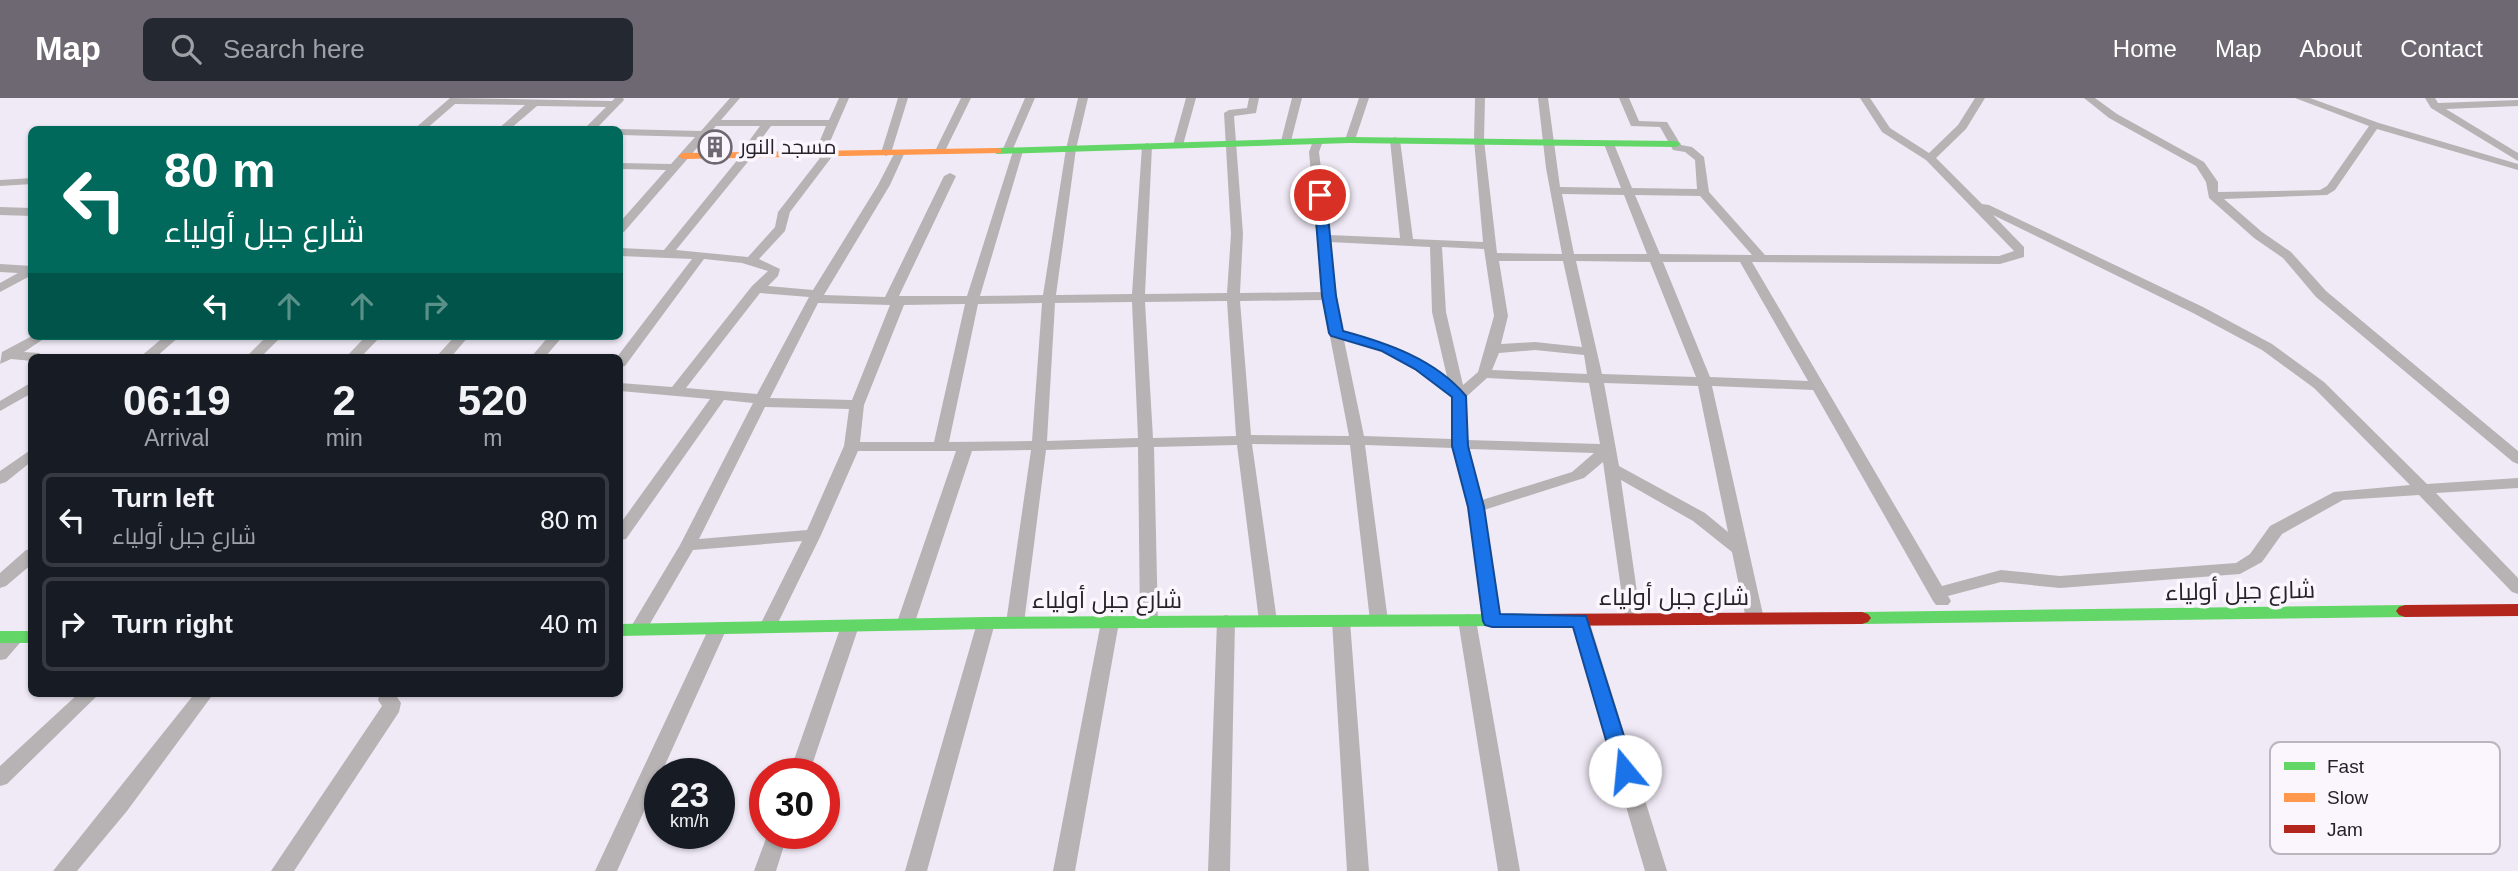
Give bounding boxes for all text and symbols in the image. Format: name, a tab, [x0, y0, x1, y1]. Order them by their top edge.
search box	[143, 18, 633, 81]
text: Map	[35, 30, 101, 67]
icon: search	[167, 30, 205, 68]
text: Search here	[223, 34, 365, 64]
text: Home	[2113, 35, 2177, 62]
text: Map	[2215, 35, 2262, 62]
text: About	[2300, 35, 2362, 62]
text: Contact	[2400, 35, 2483, 62]
building icon: مسجد النور	[696, 128, 734, 166]
place label: مسجد النور	[739, 135, 837, 159]
text: 80 m	[164, 143, 276, 197]
icon: left	[49, 154, 140, 245]
pin	[1290, 165, 1350, 225]
icon: arrive	[1301, 176, 1339, 214]
text: شارع جبل أولياء	[164, 213, 364, 249]
icon: left	[197, 287, 235, 325]
icon: ahead	[270, 287, 308, 325]
icon: ahead	[343, 287, 381, 325]
icon: right	[416, 287, 454, 325]
text: 06:19	[123, 377, 231, 424]
text: 2	[332, 377, 356, 424]
text: 520	[458, 377, 528, 424]
text: Arrival	[144, 425, 209, 451]
text: min	[326, 425, 363, 451]
text: m	[483, 425, 502, 451]
text: Turn left	[112, 483, 214, 513]
icon: left	[53, 501, 91, 539]
text: 80 m	[540, 505, 598, 535]
text: شارع جبل أولياء	[112, 523, 256, 549]
street label: شارع جبل أولياء	[2165, 574, 2315, 608]
street label: شارع جبل أولياء	[1599, 581, 1749, 613]
street label: شارع جبل أولياء	[1032, 584, 1182, 616]
icon: right	[53, 605, 91, 643]
text: Turn right	[112, 609, 233, 639]
text: 40 m	[540, 609, 598, 639]
position arrow	[1588, 734, 1662, 808]
legend	[2270, 742, 2500, 854]
text: Fast	[2327, 756, 2365, 777]
speed limit sign: 30	[749, 758, 840, 849]
text: 23	[670, 775, 709, 814]
text: Slow	[2327, 787, 2368, 808]
text: km/h	[670, 811, 709, 831]
text: Jam	[2327, 819, 2363, 840]

